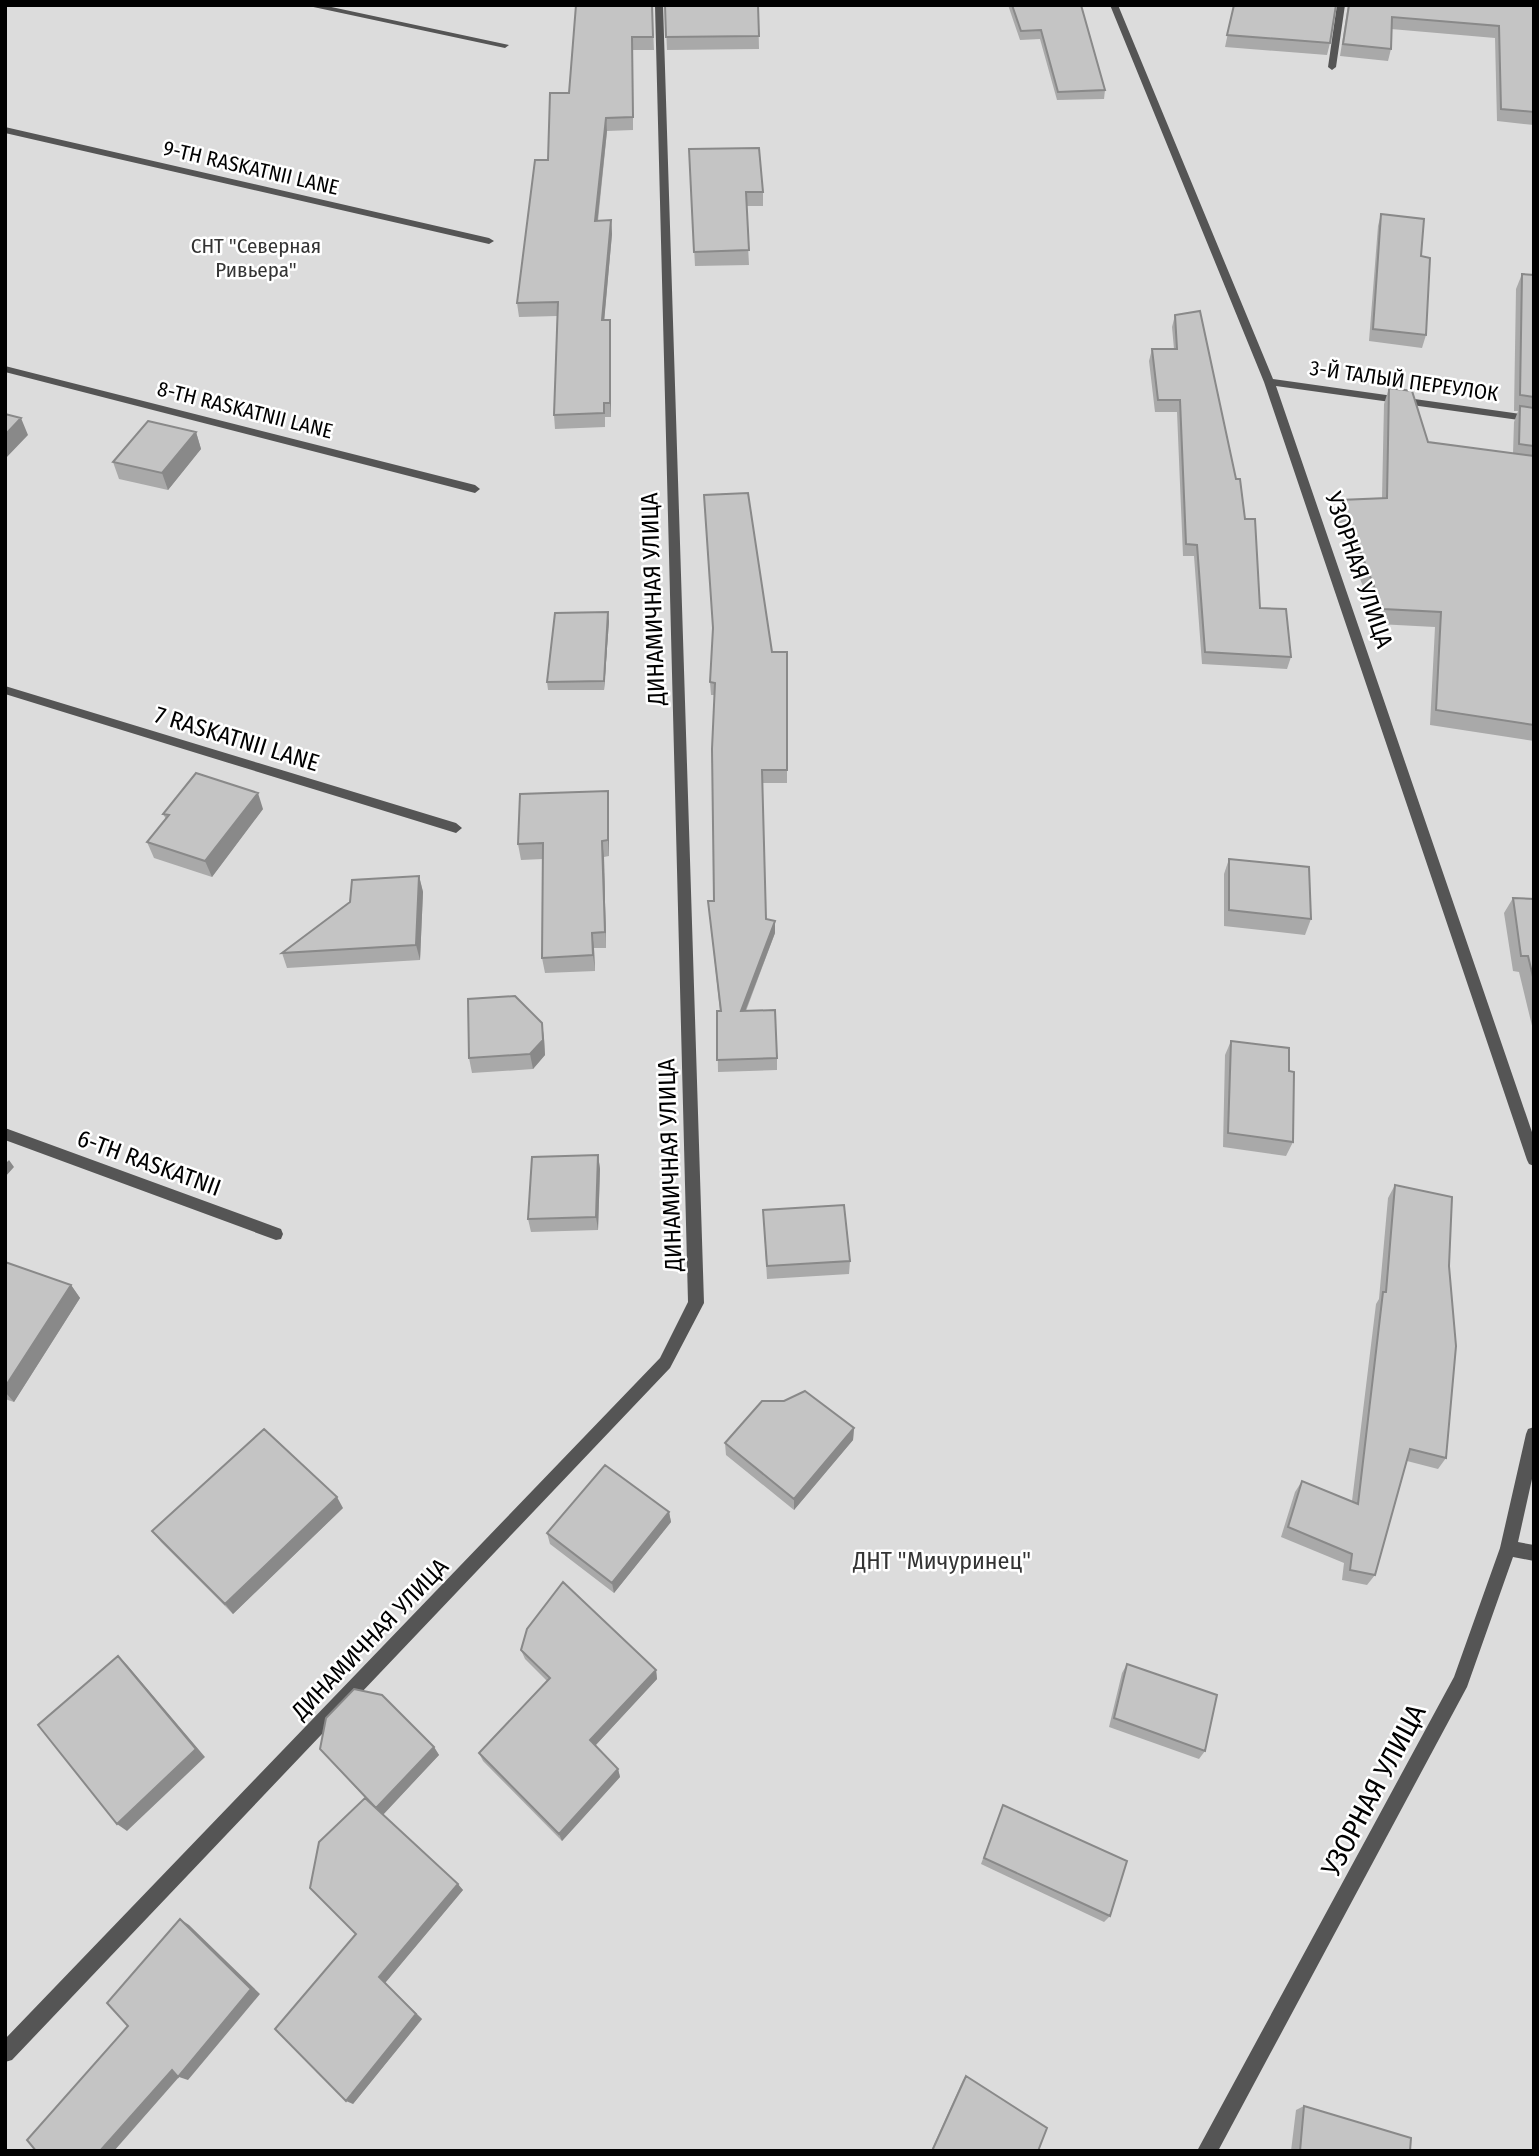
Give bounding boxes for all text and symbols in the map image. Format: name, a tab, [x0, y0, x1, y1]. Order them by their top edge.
street label: 9-TH RASKATNII LANE	[161, 135, 342, 201]
park label: СНТ "Северная Ривьера"	[191, 233, 321, 283]
street label: 3-Й ТАЛЫЙ ПЕРЕУЛОК	[1308, 355, 1501, 407]
street label: 8-TH RASKATNII LANE	[155, 376, 336, 444]
street label: УЗОРНАЯ УЛИЦА	[1319, 487, 1399, 652]
street label: ДИНАМИЧНАЯ УЛИЦА	[635, 492, 671, 707]
street label: 7 RASKATNII LANE	[152, 701, 322, 777]
street label: ДИНАМИЧНАЯ УЛИЦА	[652, 1058, 688, 1273]
street label: 6-TH RASKATNII	[73, 1124, 225, 1202]
park label: ДНТ "Мичуринец"	[852, 1547, 1031, 1575]
street label: ДИНАМИЧНАЯ УЛИЦА	[285, 1552, 454, 1726]
street label: УЗОРНАЯ УЛИЦА	[1314, 1698, 1433, 1883]

